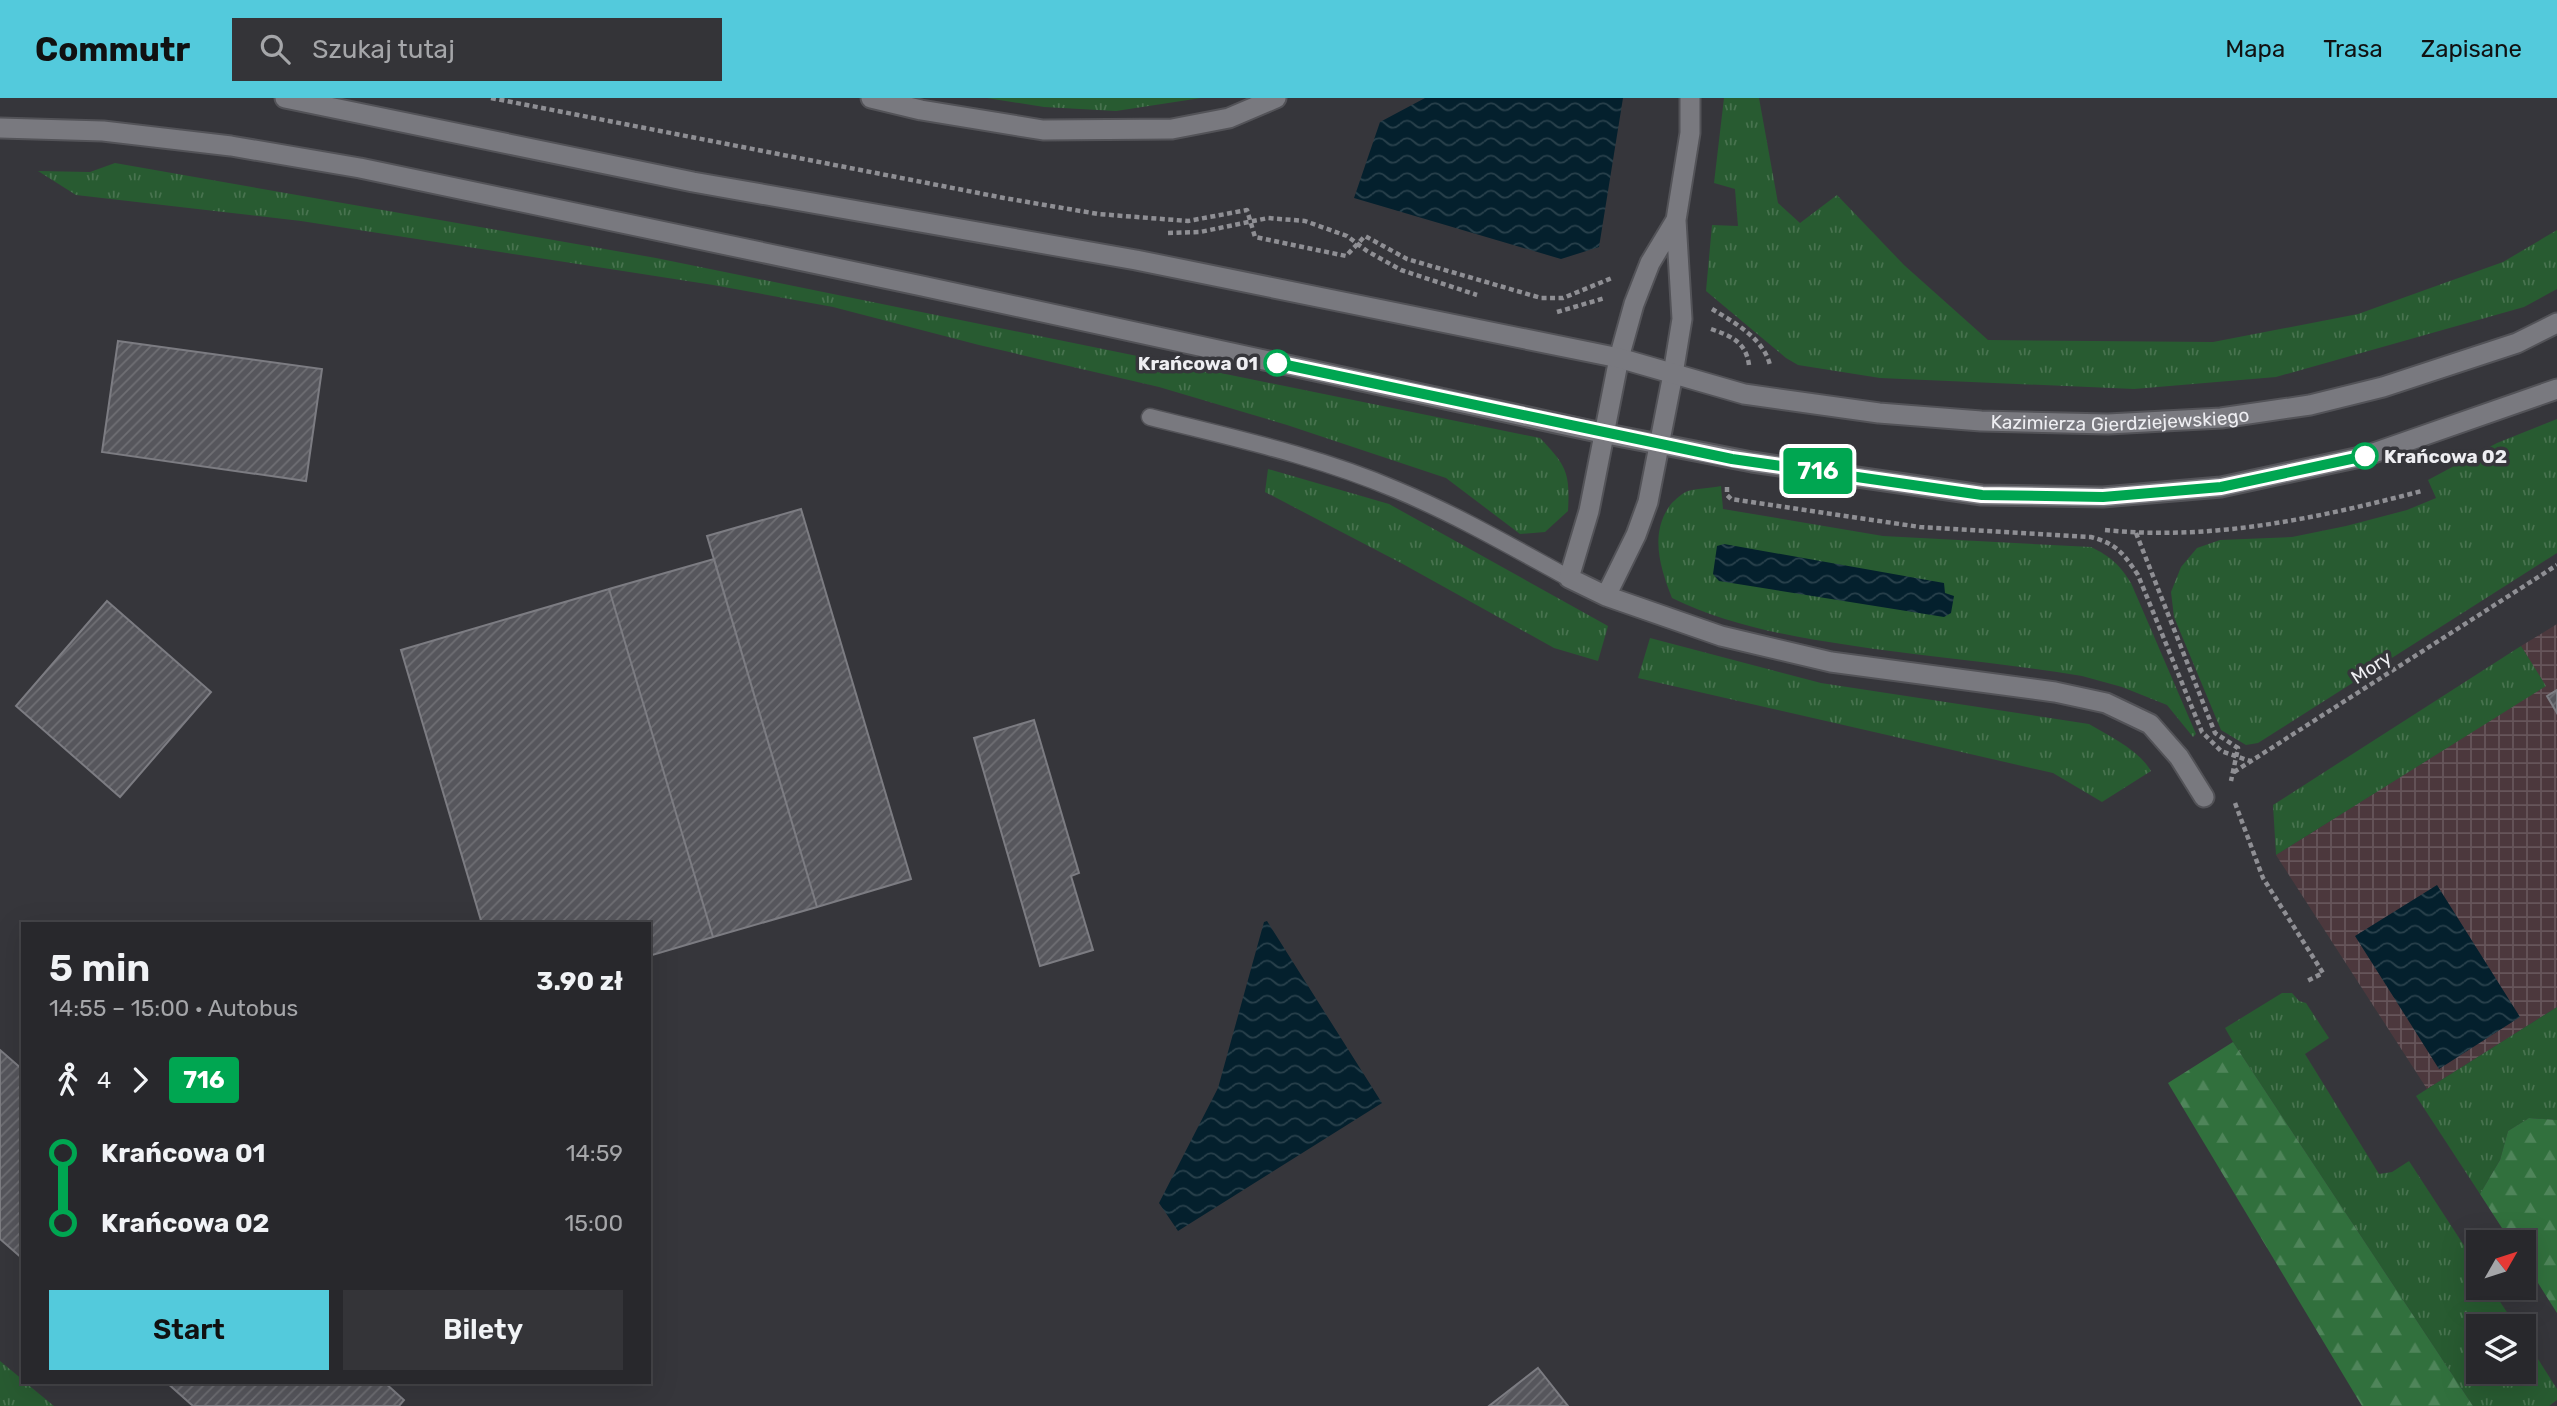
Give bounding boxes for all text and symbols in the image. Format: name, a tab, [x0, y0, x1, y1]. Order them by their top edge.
search box	[232, 18, 722, 81]
text: Commutr	[35, 30, 190, 69]
icon: search	[256, 30, 294, 68]
text: Szukaj tutaj	[312, 34, 455, 65]
text: Mapa	[2225, 35, 2285, 63]
text: Trasa	[2323, 35, 2383, 63]
text: Zapisane	[2421, 35, 2522, 63]
marker: Krańcowa 01	[1264, 350, 1290, 376]
place label: Krańcowa 01	[1138, 352, 1258, 375]
street label: Kazimierza Gierdziejewskiego	[1990, 403, 2251, 436]
marker: Krańcowa 02	[2352, 443, 2378, 469]
place label: Krańcowa 02	[2384, 445, 2507, 468]
line badge: 716	[1778, 448, 1858, 494]
text: 716	[1797, 457, 1839, 485]
street label: Mory	[2347, 646, 2396, 689]
text: 5 min	[49, 945, 150, 991]
text: 3.90 zł	[536, 966, 623, 997]
text: 14:55 – 15:00 · Autobus	[49, 994, 298, 1022]
icon: walk	[49, 1061, 87, 1099]
icon: forward	[121, 1061, 159, 1099]
text: 4	[97, 1066, 111, 1094]
text: 716	[183, 1066, 225, 1094]
text: Krańcowa 01	[101, 1138, 266, 1169]
text: 14:59	[566, 1139, 623, 1167]
text: Krańcowa 02	[101, 1208, 269, 1239]
text: 15:00	[564, 1209, 623, 1237]
north arrow	[2466, 1230, 2536, 1300]
map controls	[2466, 1230, 2536, 1384]
button: Start	[49, 1290, 329, 1370]
button: Bilety	[343, 1290, 623, 1370]
button: layers	[2466, 1314, 2536, 1384]

